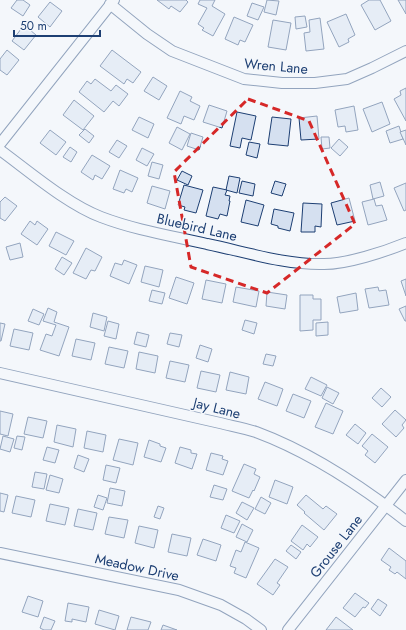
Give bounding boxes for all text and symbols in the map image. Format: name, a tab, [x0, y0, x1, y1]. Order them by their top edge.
scale bar	[14, 12, 100, 38]
text: 50 m	[20, 17, 47, 35]
street label: Wren Lane	[243, 53, 309, 79]
street label: Bluebird Lane	[155, 208, 239, 246]
street label: Jay Lane	[189, 392, 243, 424]
street label: Grouse Lane	[305, 510, 367, 582]
street label: Meadow Drive	[93, 548, 181, 586]

